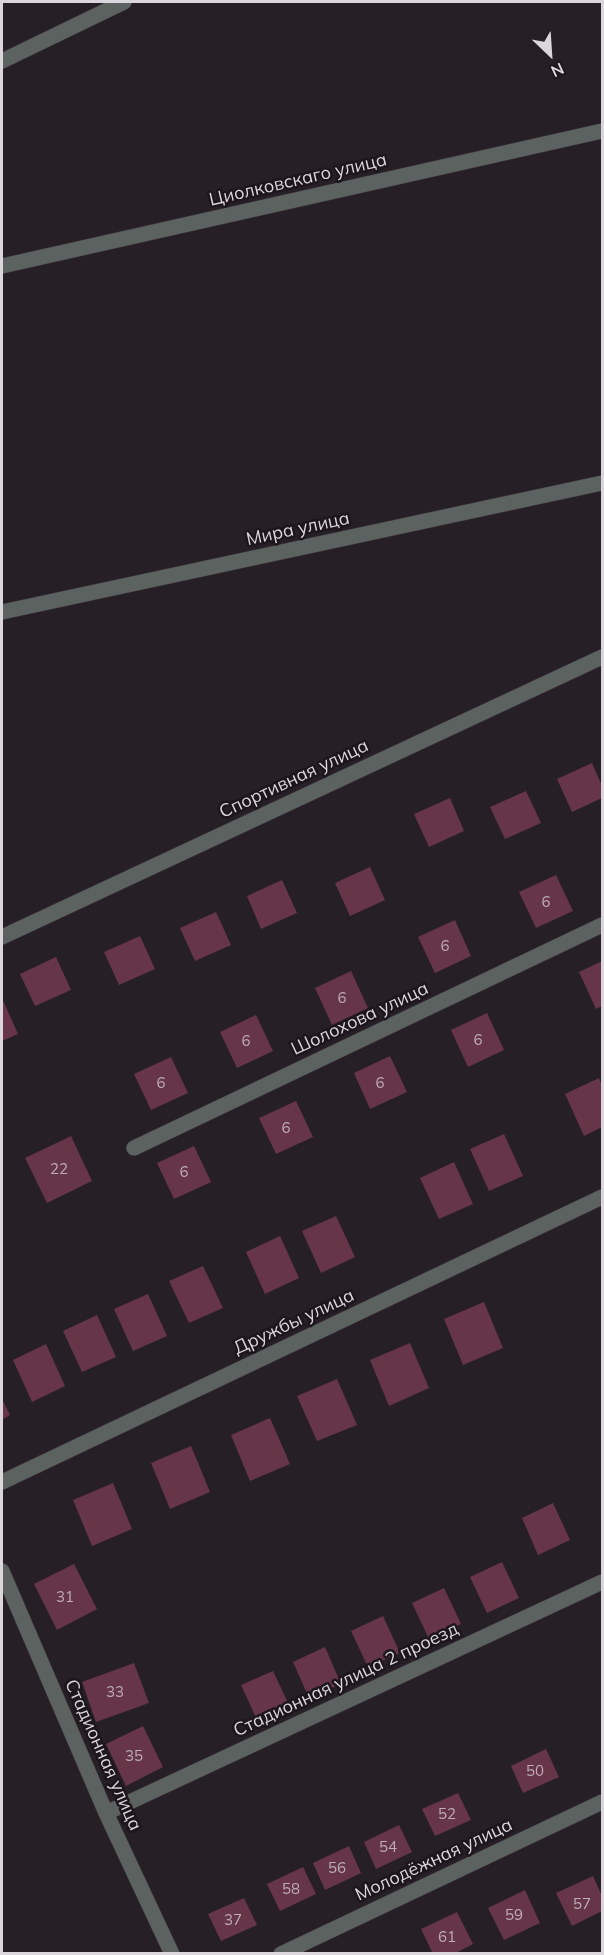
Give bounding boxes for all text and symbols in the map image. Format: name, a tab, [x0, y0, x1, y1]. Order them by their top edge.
north arrow	[520, 24, 580, 84]
text: N	[548, 59, 567, 82]
street label: Циолковскаго улица	[207, 149, 389, 211]
street label: Мира улица	[244, 507, 352, 551]
street label: Спортивная улица	[216, 735, 372, 823]
house number: 6	[542, 893, 550, 911]
house number: 6	[441, 937, 449, 955]
street label: Шолохова улица	[288, 978, 432, 1060]
house number: 6	[338, 989, 346, 1007]
house number: 6	[474, 1031, 482, 1049]
house number: 6	[242, 1032, 250, 1050]
house number: 6	[157, 1074, 165, 1092]
house number: 6	[376, 1074, 384, 1092]
house number: 6	[282, 1119, 290, 1137]
house number: 22	[50, 1160, 68, 1178]
house number: 6	[180, 1163, 188, 1181]
street label: Дружбы улица	[230, 1285, 358, 1359]
house number: 31	[56, 1588, 74, 1606]
street label: Стадионная улица 2 проезд	[230, 1618, 462, 1742]
street label: Стадионная улица	[60, 1676, 146, 1834]
house number: 33	[106, 1683, 124, 1701]
house number: 35	[125, 1747, 143, 1765]
house number: 50	[526, 1762, 544, 1780]
house number: 52	[438, 1805, 456, 1823]
street label: Молодёжная улица	[352, 1814, 516, 1906]
house number: 54	[379, 1838, 397, 1856]
house number: 56	[328, 1859, 346, 1877]
house number: 58	[282, 1880, 300, 1898]
house number: 57	[573, 1895, 591, 1913]
house number: 59	[505, 1906, 523, 1924]
house number: 37	[224, 1911, 242, 1929]
house number: 61	[438, 1928, 456, 1946]

